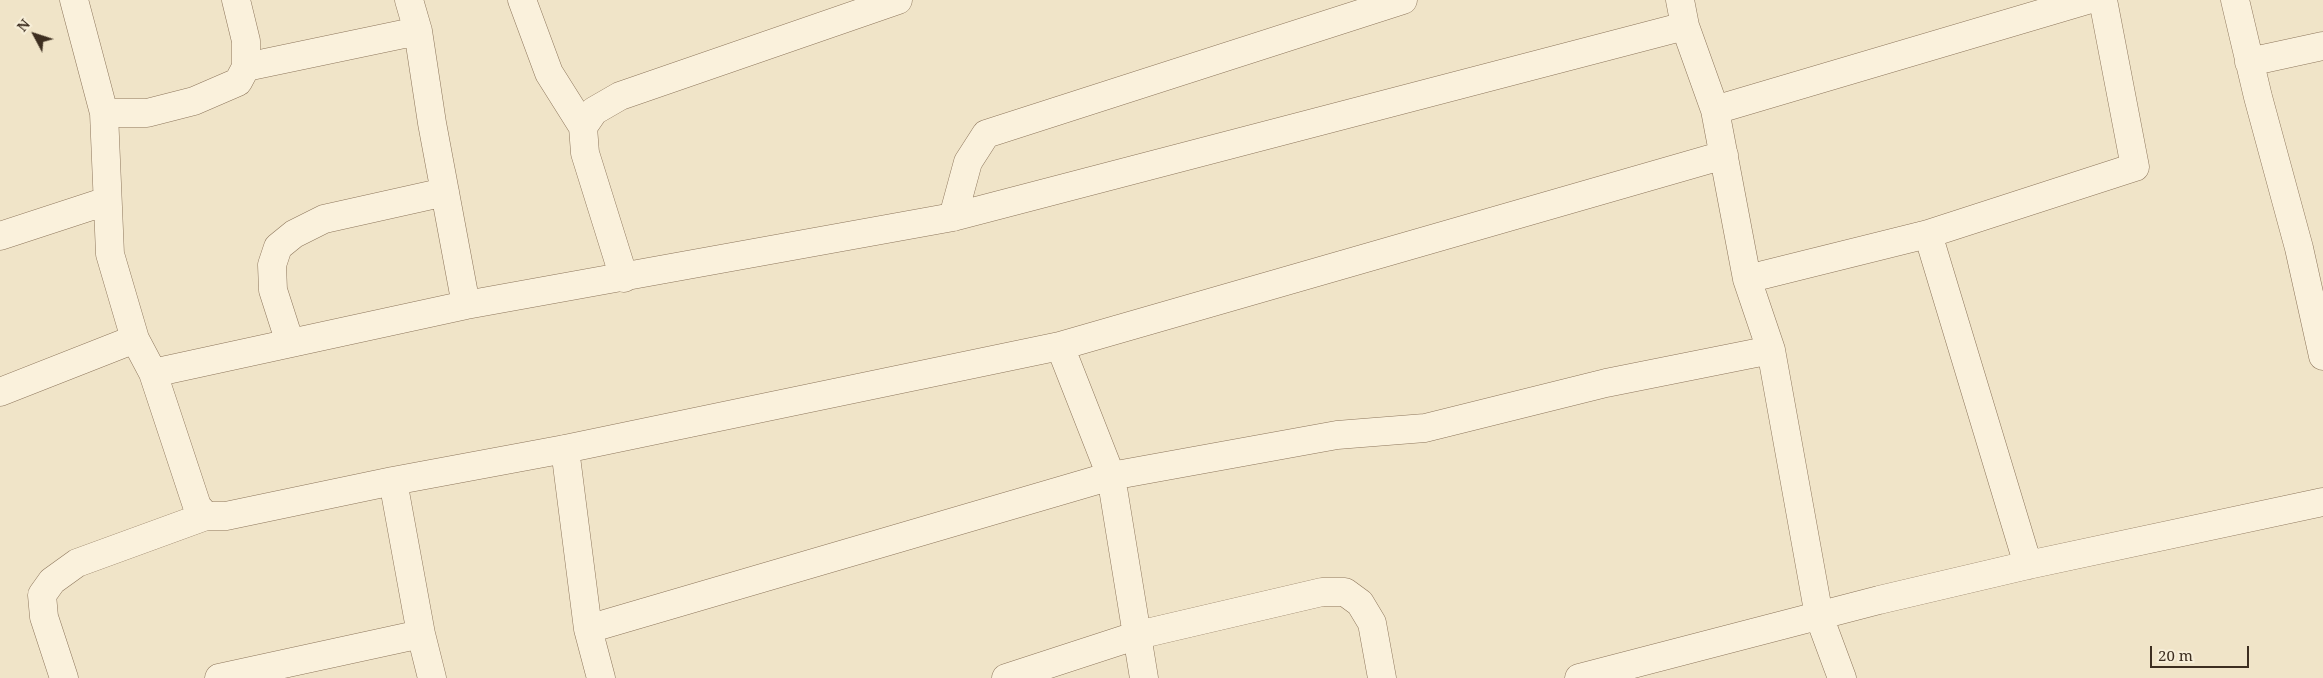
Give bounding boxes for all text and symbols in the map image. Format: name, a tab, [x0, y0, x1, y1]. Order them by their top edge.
north arrow	[10, 10, 60, 60]
text: N	[12, 15, 34, 35]
scale bar	[2153, 636, 2252, 668]
text: 20 m	[2158, 645, 2193, 665]

